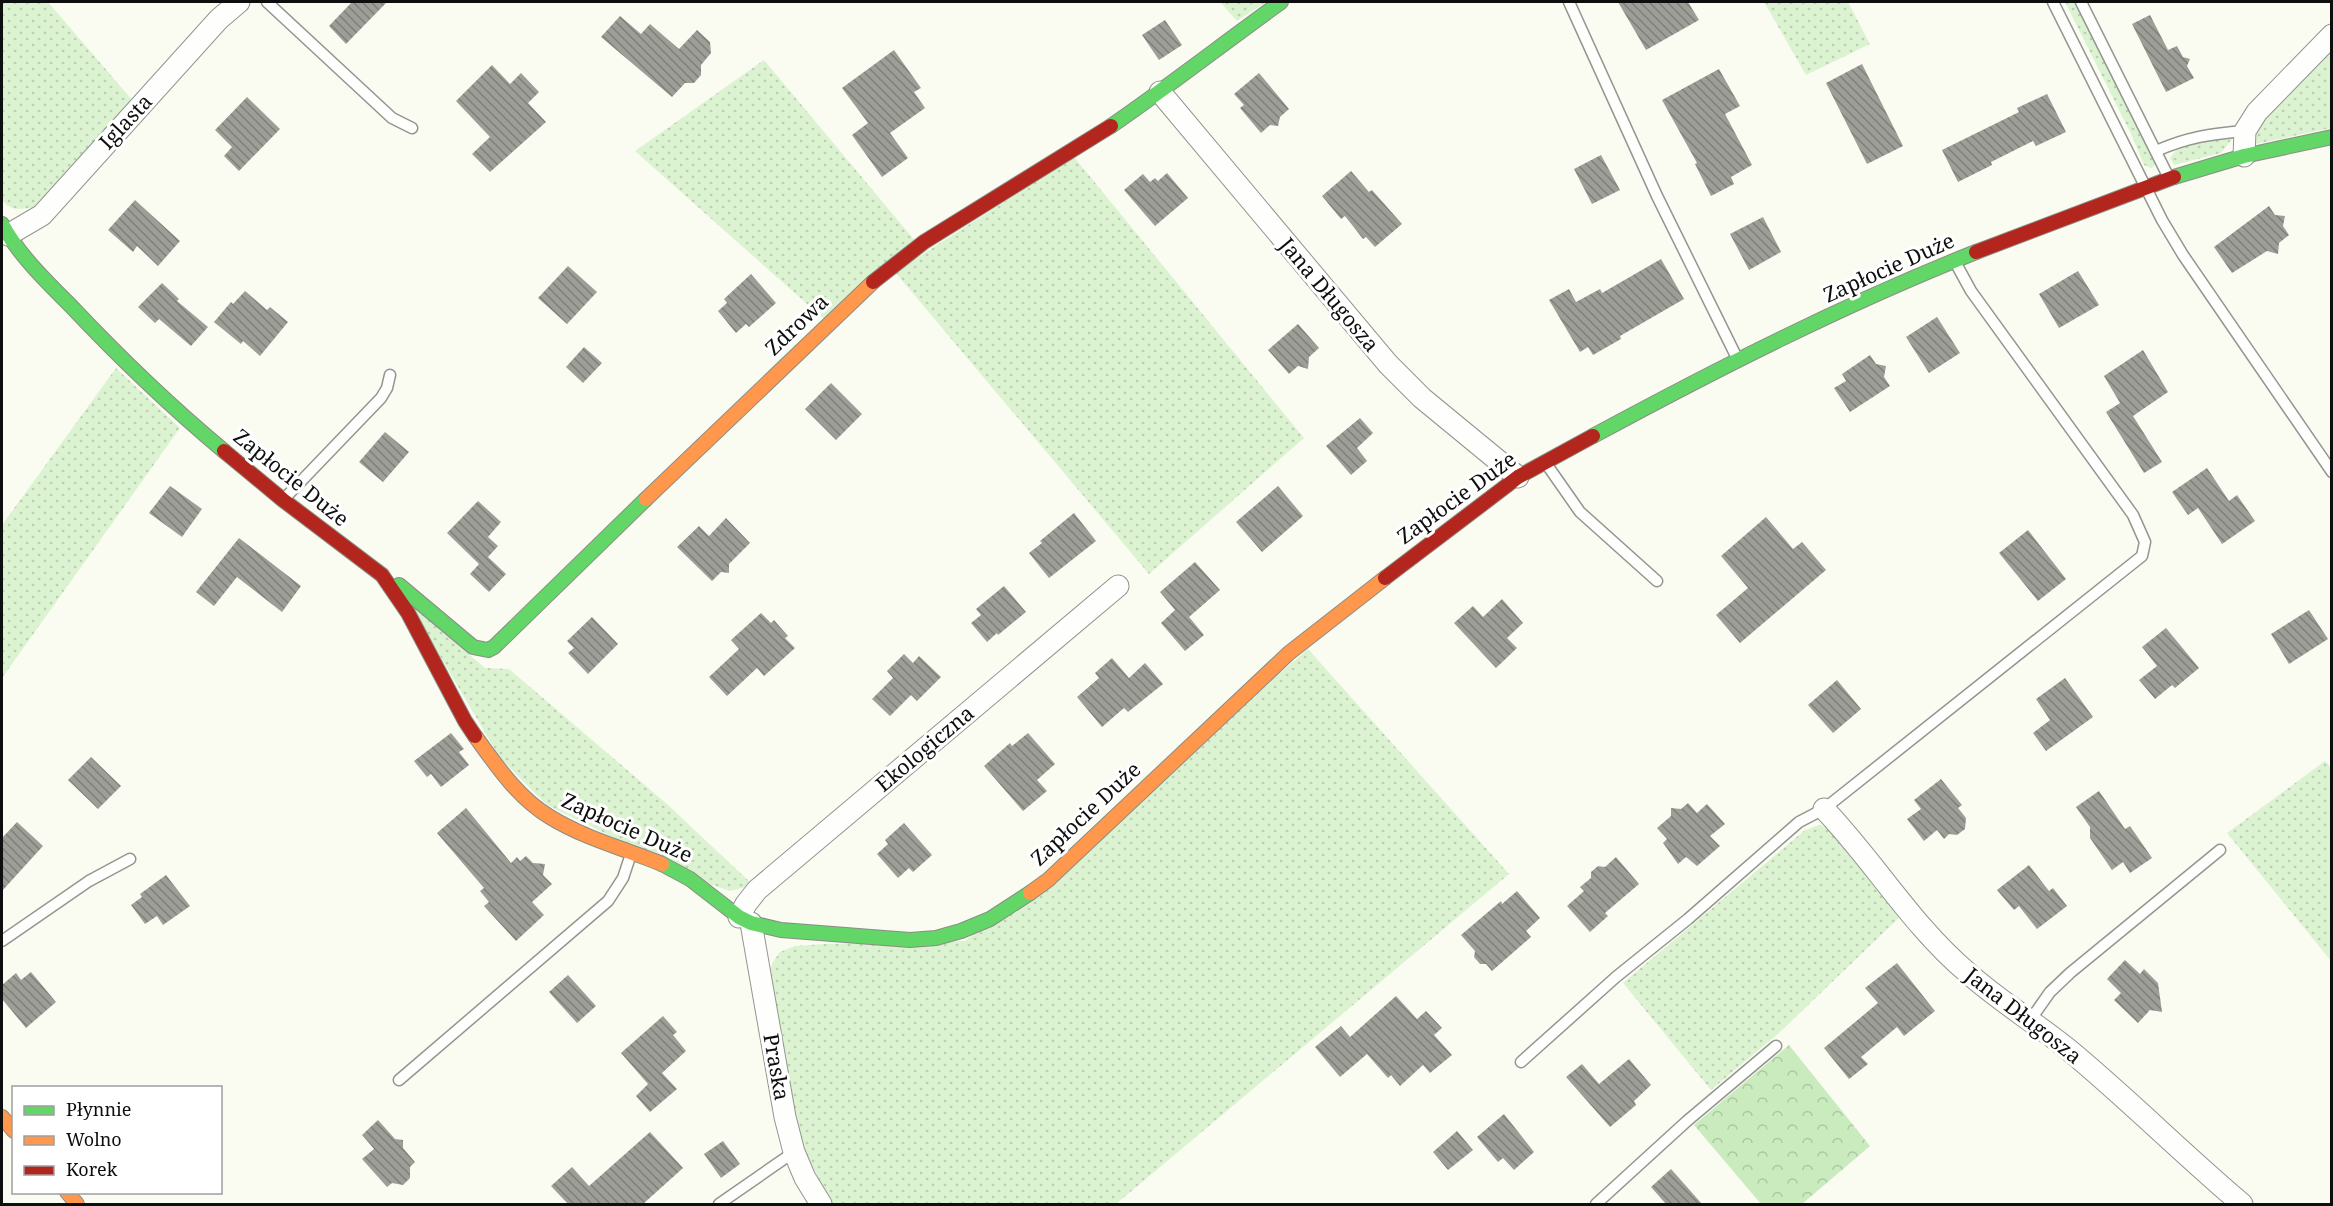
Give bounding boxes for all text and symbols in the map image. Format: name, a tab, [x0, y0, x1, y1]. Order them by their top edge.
street label: Iglasta	[93, 88, 158, 155]
street label: Zapłocie Duże	[1819, 226, 1958, 308]
street label: Jana Długosza	[1273, 231, 1386, 357]
street label: Zdrowa	[759, 287, 834, 361]
street label: Zapłocie Duże	[228, 422, 355, 532]
street label: Zapłocie Duże	[1391, 445, 1521, 550]
street label: Ekologiczna	[869, 699, 979, 798]
street label: Zapłocie Duże	[1024, 755, 1146, 871]
street label: Zapłocie Duże	[558, 786, 697, 868]
street label: Jana Długosza	[1959, 960, 2088, 1070]
street label: Praska	[757, 1031, 797, 1103]
legend	[12, 1086, 222, 1194]
text: Płynnie	[66, 1097, 131, 1121]
text: Wolno	[66, 1127, 122, 1151]
text: Korek	[66, 1157, 118, 1181]

